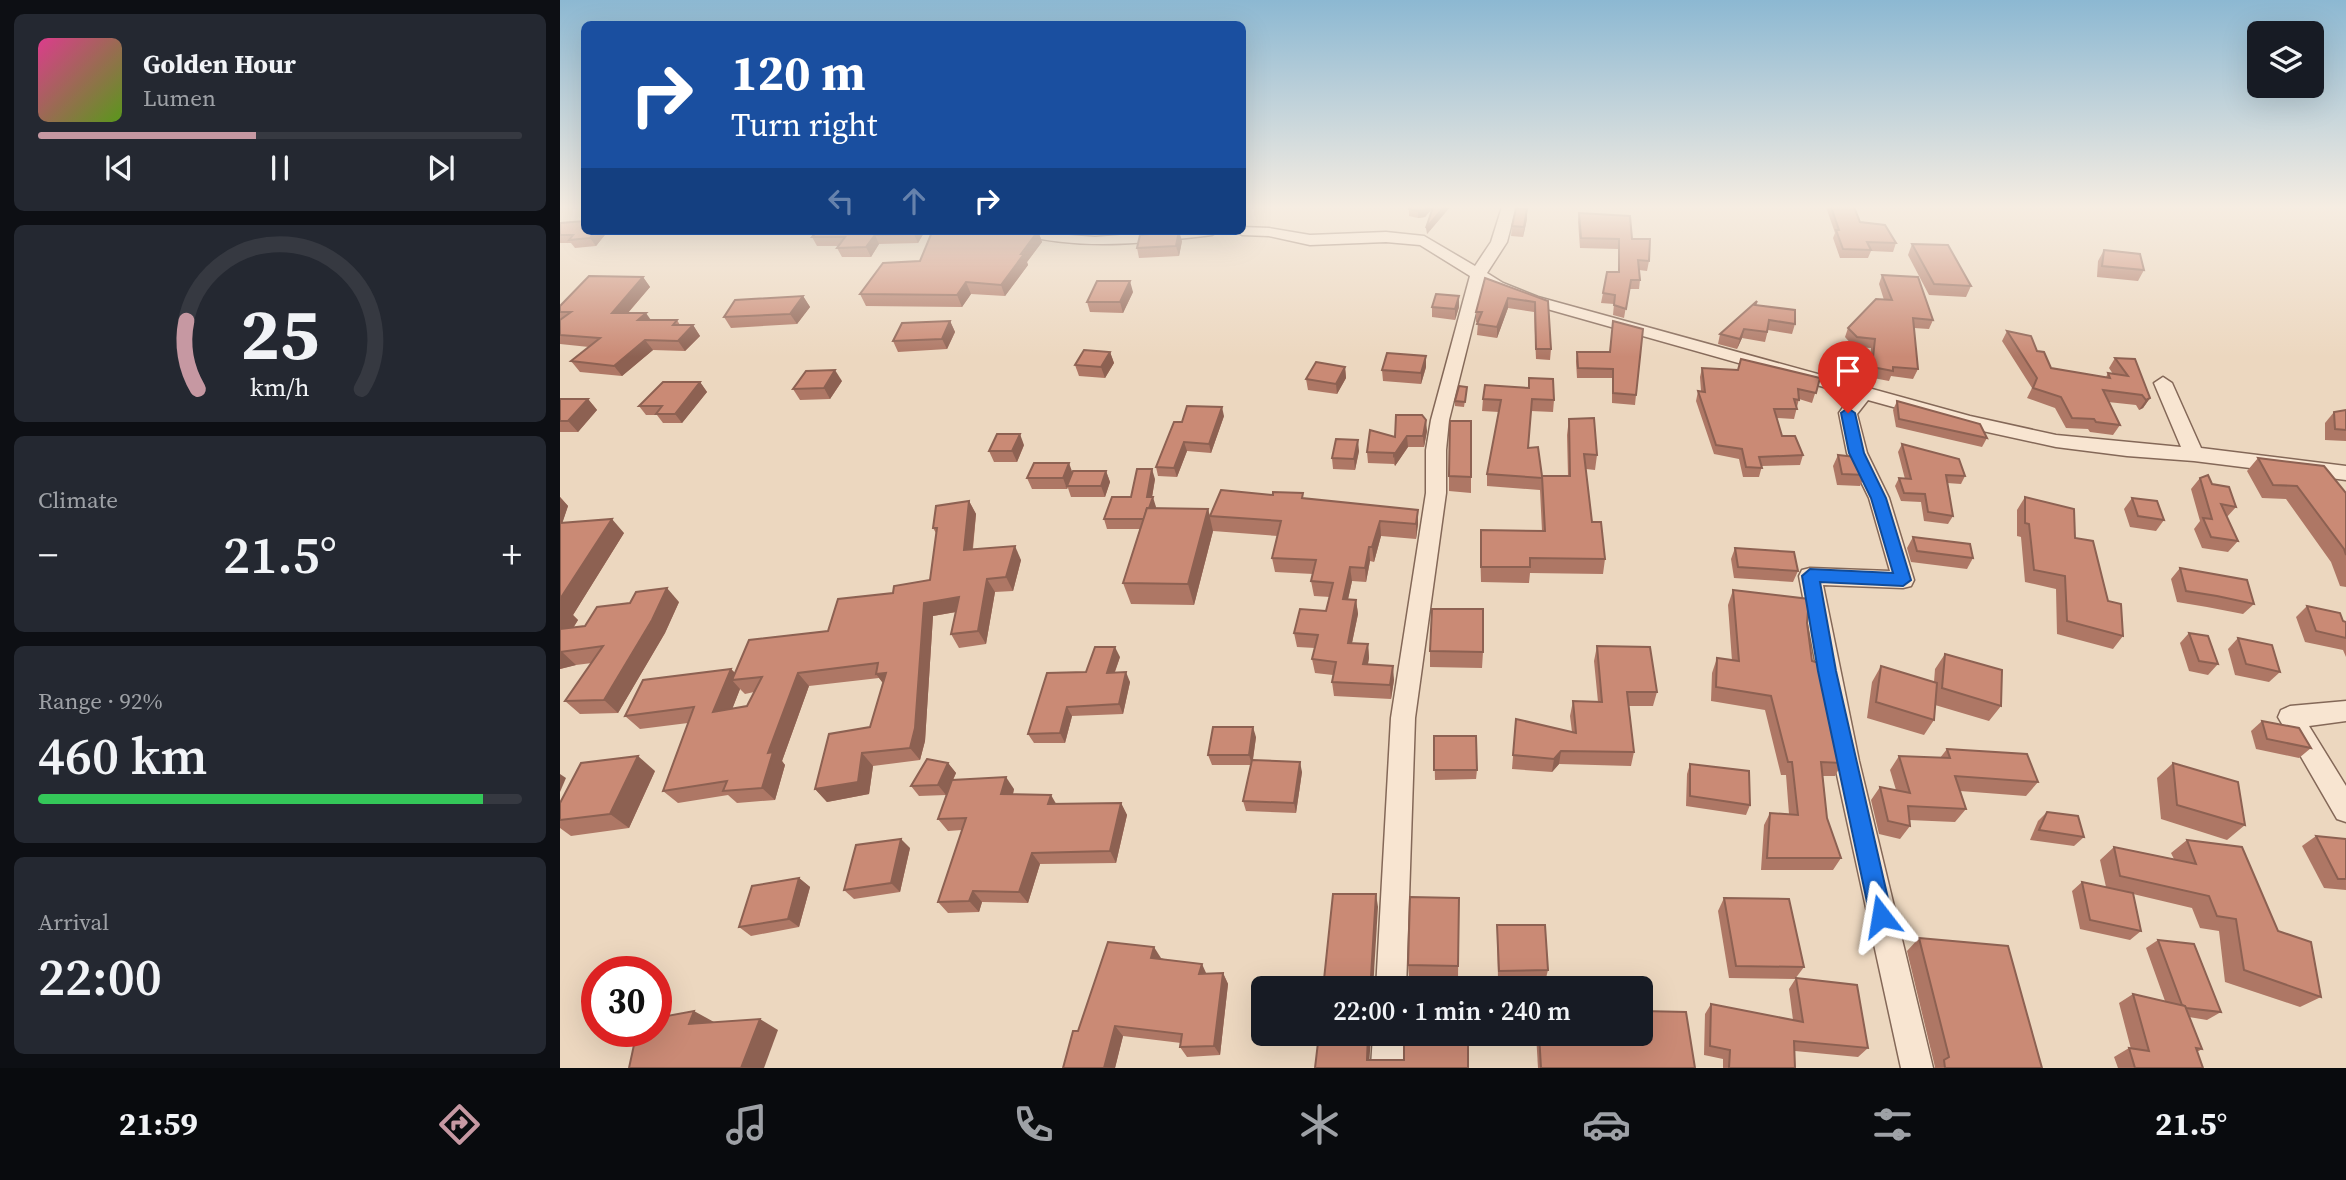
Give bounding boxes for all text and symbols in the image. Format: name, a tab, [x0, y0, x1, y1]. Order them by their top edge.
map controls	[2247, 21, 2324, 98]
button: layers	[2247, 21, 2324, 98]
text: 120 m	[731, 39, 866, 106]
text: Golden Hour	[143, 46, 296, 82]
icon: right	[616, 49, 707, 140]
text: Lumen	[143, 82, 216, 114]
text: Turn right	[731, 103, 877, 147]
icon: previous	[100, 149, 138, 187]
icon: pause	[261, 149, 299, 187]
icon: next	[422, 149, 460, 187]
icon: left	[822, 182, 860, 220]
icon: ahead	[895, 182, 933, 220]
icon: right	[968, 182, 1006, 220]
text: 25	[241, 285, 319, 384]
pin	[1818, 341, 1878, 413]
icon: arrive	[1829, 352, 1867, 390]
text: km/h	[250, 370, 310, 404]
text: Climate	[38, 484, 118, 516]
text: 21.5°	[223, 519, 337, 590]
text: −	[38, 529, 58, 581]
text: +	[502, 529, 522, 581]
text: Range · 92%	[38, 685, 163, 717]
text: 460 km	[38, 720, 207, 791]
position arrow	[1844, 879, 1918, 953]
text: Arrival	[38, 906, 109, 938]
text: 22:00	[38, 941, 162, 1012]
speed limit sign: 30	[581, 956, 672, 1047]
text: 22:00 · 1 min · 240 m	[1333, 993, 1571, 1029]
icon: directions	[435, 1100, 484, 1149]
icon: music	[722, 1100, 771, 1149]
icon: phone	[1009, 1100, 1058, 1149]
icon: climate	[1295, 1100, 1344, 1149]
icon: car	[1582, 1100, 1631, 1149]
icon: filters	[1868, 1100, 1917, 1149]
text: 21:59	[119, 1102, 198, 1146]
text: 21.5°	[2155, 1102, 2227, 1146]

